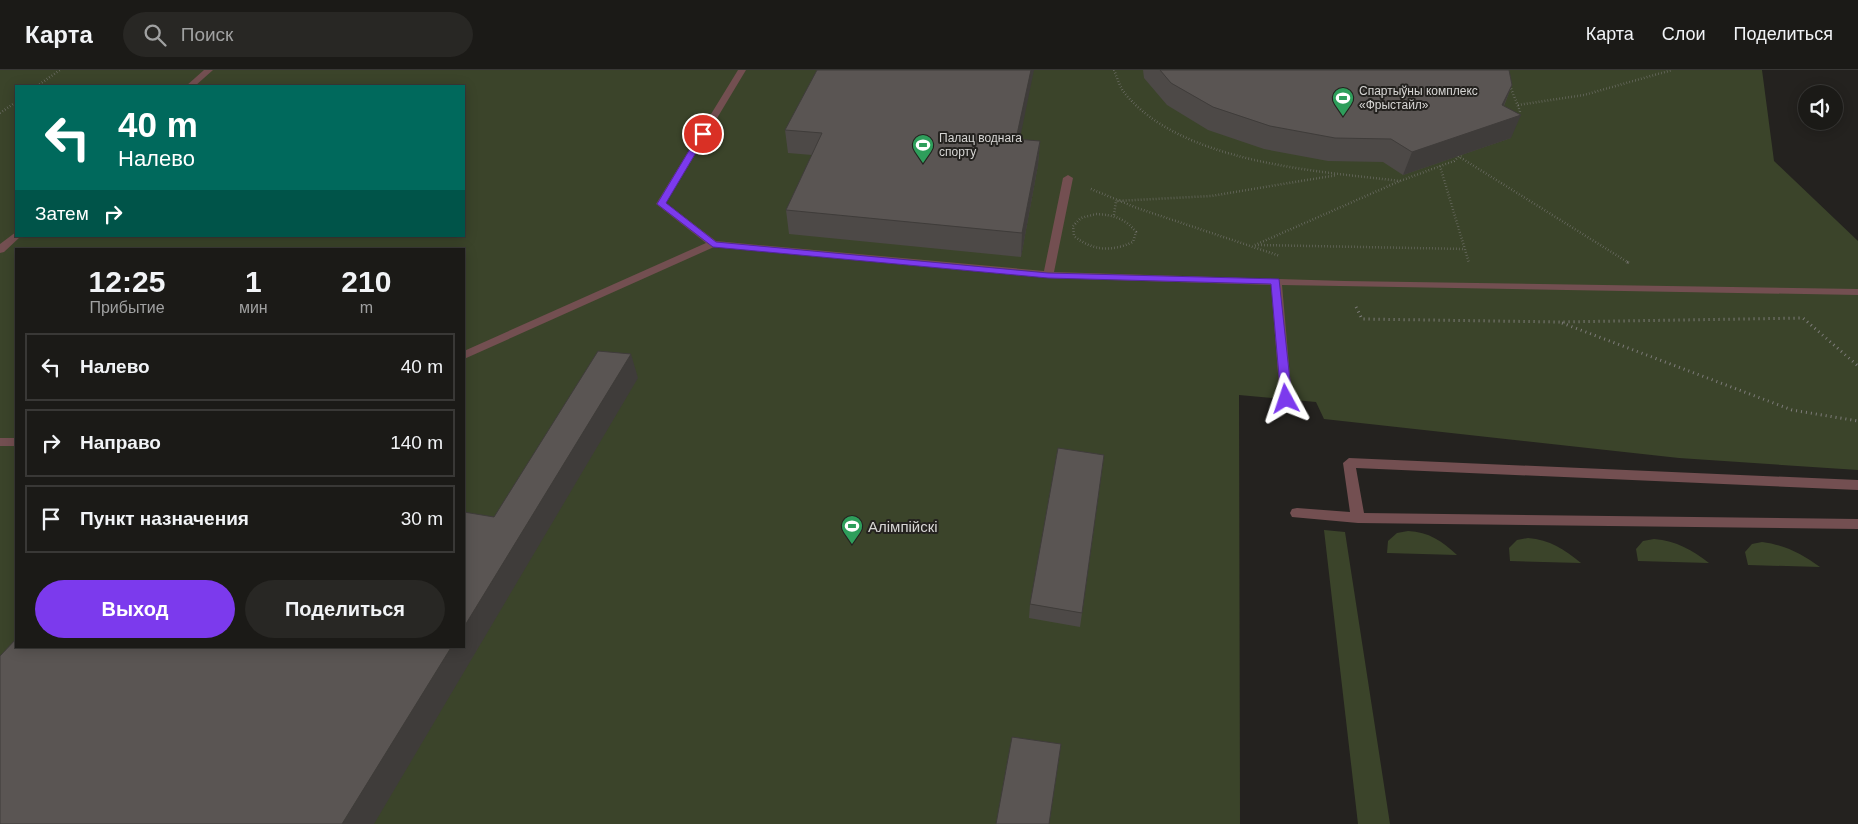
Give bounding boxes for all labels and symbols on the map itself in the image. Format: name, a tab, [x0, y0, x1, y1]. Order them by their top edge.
place label: Спартыўны комплекс «Фрыстайл»	[1359, 84, 1478, 112]
sports icon: Спартыўны комплекс «Фрыстайл»	[1331, 86, 1355, 117]
pin	[682, 113, 724, 155]
place label: Палац воднага спорту	[939, 131, 1022, 159]
sports icon: Палац воднага спорту	[911, 133, 935, 164]
position arrow	[1259, 372, 1311, 424]
sports icon: Алімпійскі	[840, 514, 864, 545]
place label: Алімпійскі	[868, 518, 938, 535]

